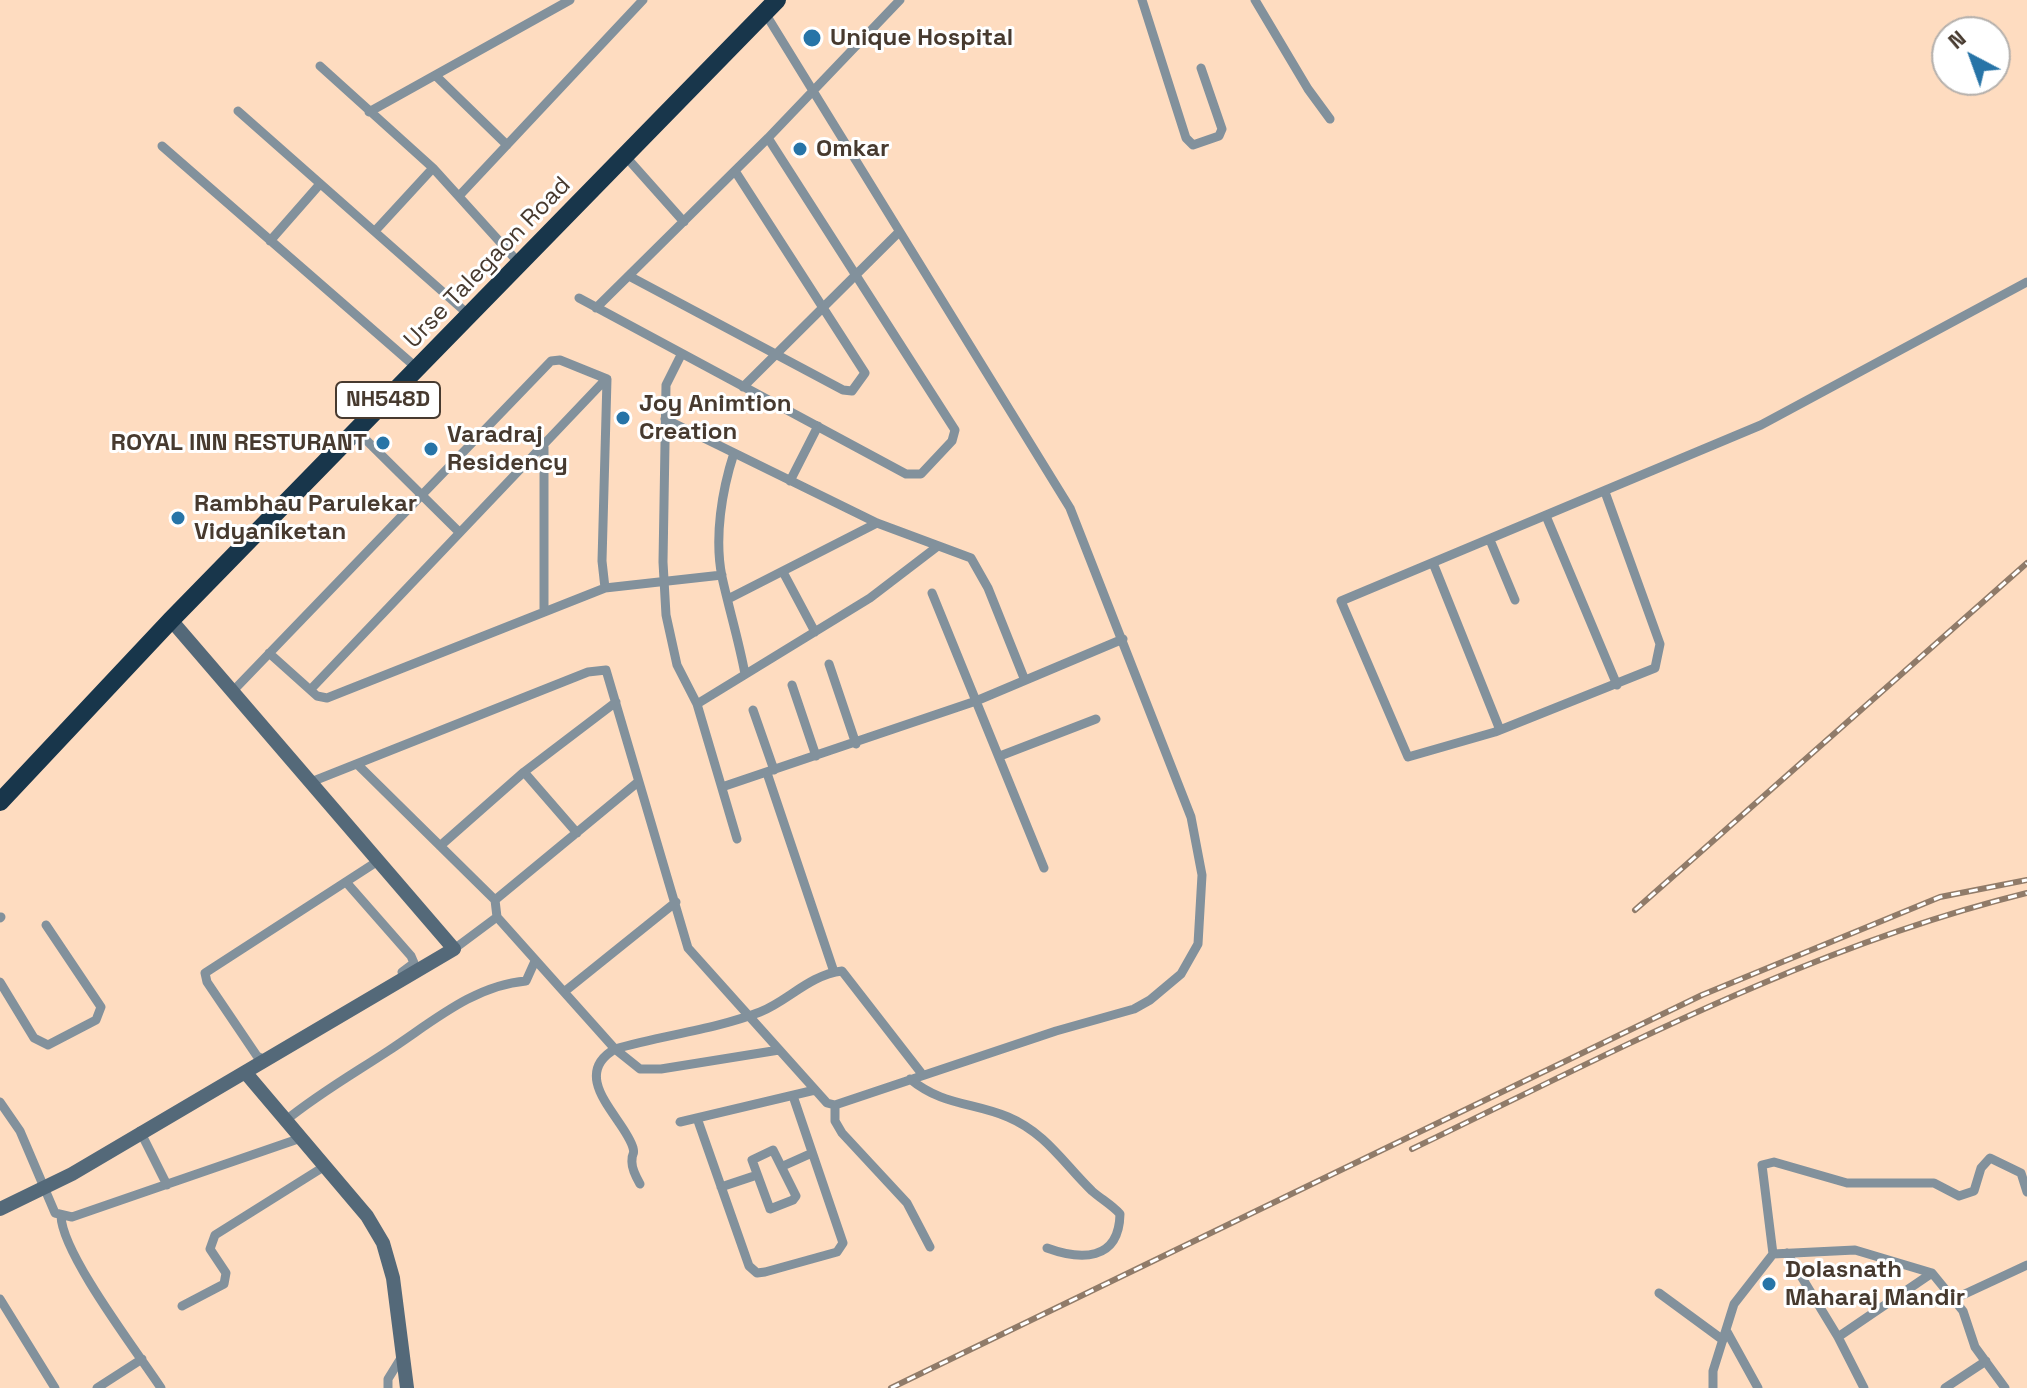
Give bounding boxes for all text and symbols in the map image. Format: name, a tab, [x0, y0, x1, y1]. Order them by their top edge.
north arrow	[1931, 16, 2011, 96]
place label: Unique Hospital	[830, 24, 1013, 52]
text: N	[1942, 24, 1971, 55]
marker: Unique Hospital	[801, 27, 823, 49]
place label: Omkar	[816, 135, 889, 163]
marker: Omkar	[791, 140, 809, 158]
street label: Urse Talegaon Road	[399, 171, 577, 355]
road number: NH548D	[336, 382, 440, 418]
place label: Joy Animtion Creation	[639, 390, 792, 446]
marker: Joy Animtion Creation	[614, 409, 632, 427]
place label: Varadraj Residency	[447, 421, 568, 477]
place label: ROYAL INN RESTURANT	[111, 429, 367, 457]
marker: ROYAL INN RESTURANT	[374, 434, 392, 452]
marker: Varadraj Residency	[422, 440, 440, 458]
place label: Rambhau Parulekar Vidyaniketan	[194, 490, 417, 546]
marker: Rambhau Parulekar Vidyaniketan	[169, 509, 187, 527]
place label: Dolasnath Maharaj Mandir	[1785, 1256, 1965, 1312]
marker: Dolasnath Maharaj Mandir	[1760, 1275, 1778, 1293]

